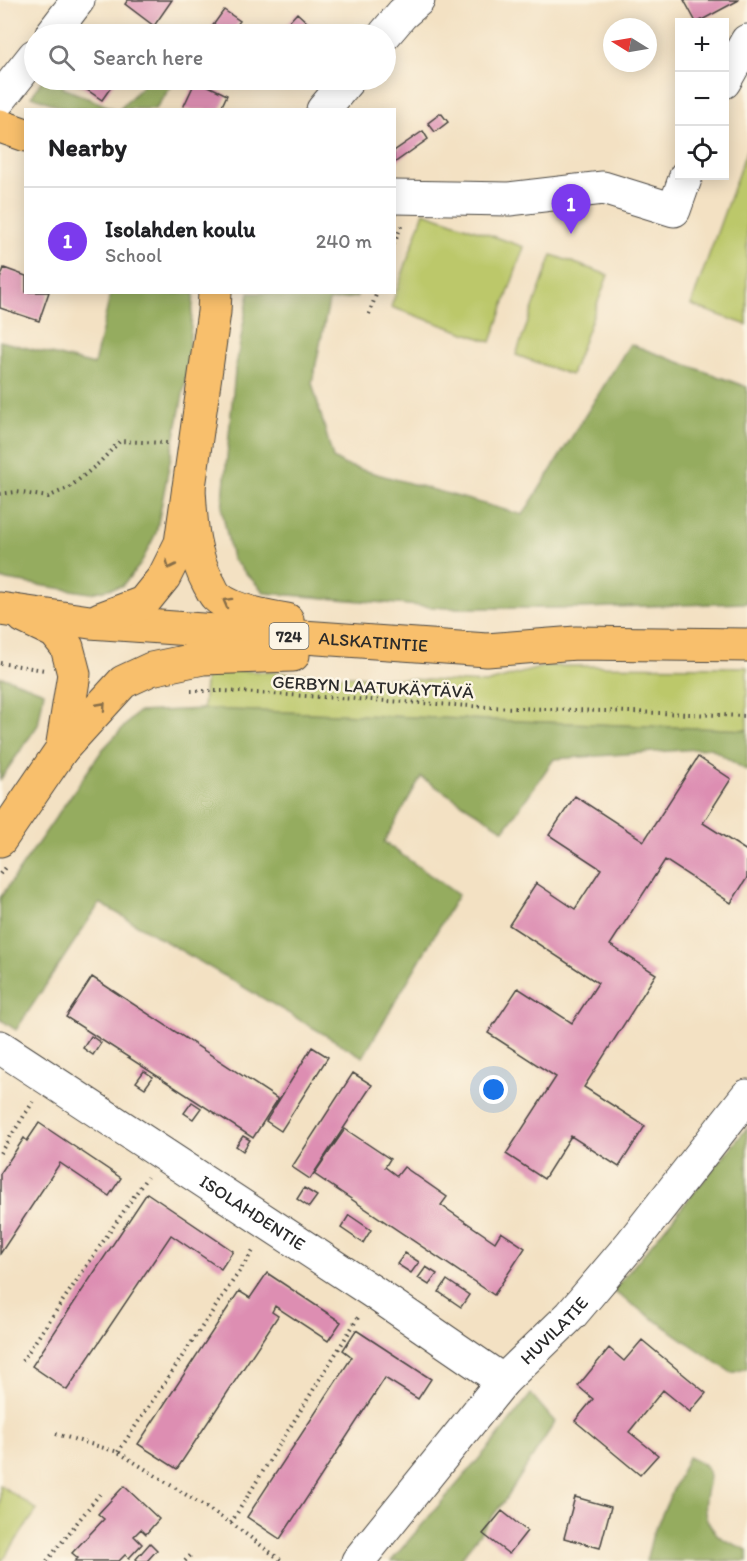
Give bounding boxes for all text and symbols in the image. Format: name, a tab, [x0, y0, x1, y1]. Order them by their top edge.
north arrow	[603, 18, 657, 72]
map controls	[675, 18, 729, 180]
button: +	[675, 18, 729, 72]
search box	[24, 24, 396, 90]
icon: search	[45, 41, 78, 74]
text: Search here	[93, 44, 203, 71]
button: −	[675, 72, 729, 126]
button: locate	[675, 126, 729, 180]
text: Nearby	[48, 131, 127, 163]
pin: 1	[552, 184, 590, 234]
text: Isolahden koulu	[105, 216, 256, 243]
text: 1	[63, 229, 72, 253]
text: 240 m	[316, 229, 372, 253]
text: School	[105, 243, 162, 267]
one-way arrow	[165, 559, 177, 570]
one-way arrow	[223, 598, 233, 609]
road number: 724	[270, 623, 308, 649]
street label: ALSKATINTIE	[318, 627, 429, 657]
street label: GERBYN LAATUKÄYTÄVÄ	[272, 671, 475, 703]
one-way arrow	[95, 702, 106, 713]
your location	[479, 1075, 508, 1104]
street label: ISOLAHDENTIE	[196, 1170, 309, 1255]
street label: HUVILATIE	[516, 1292, 593, 1369]

